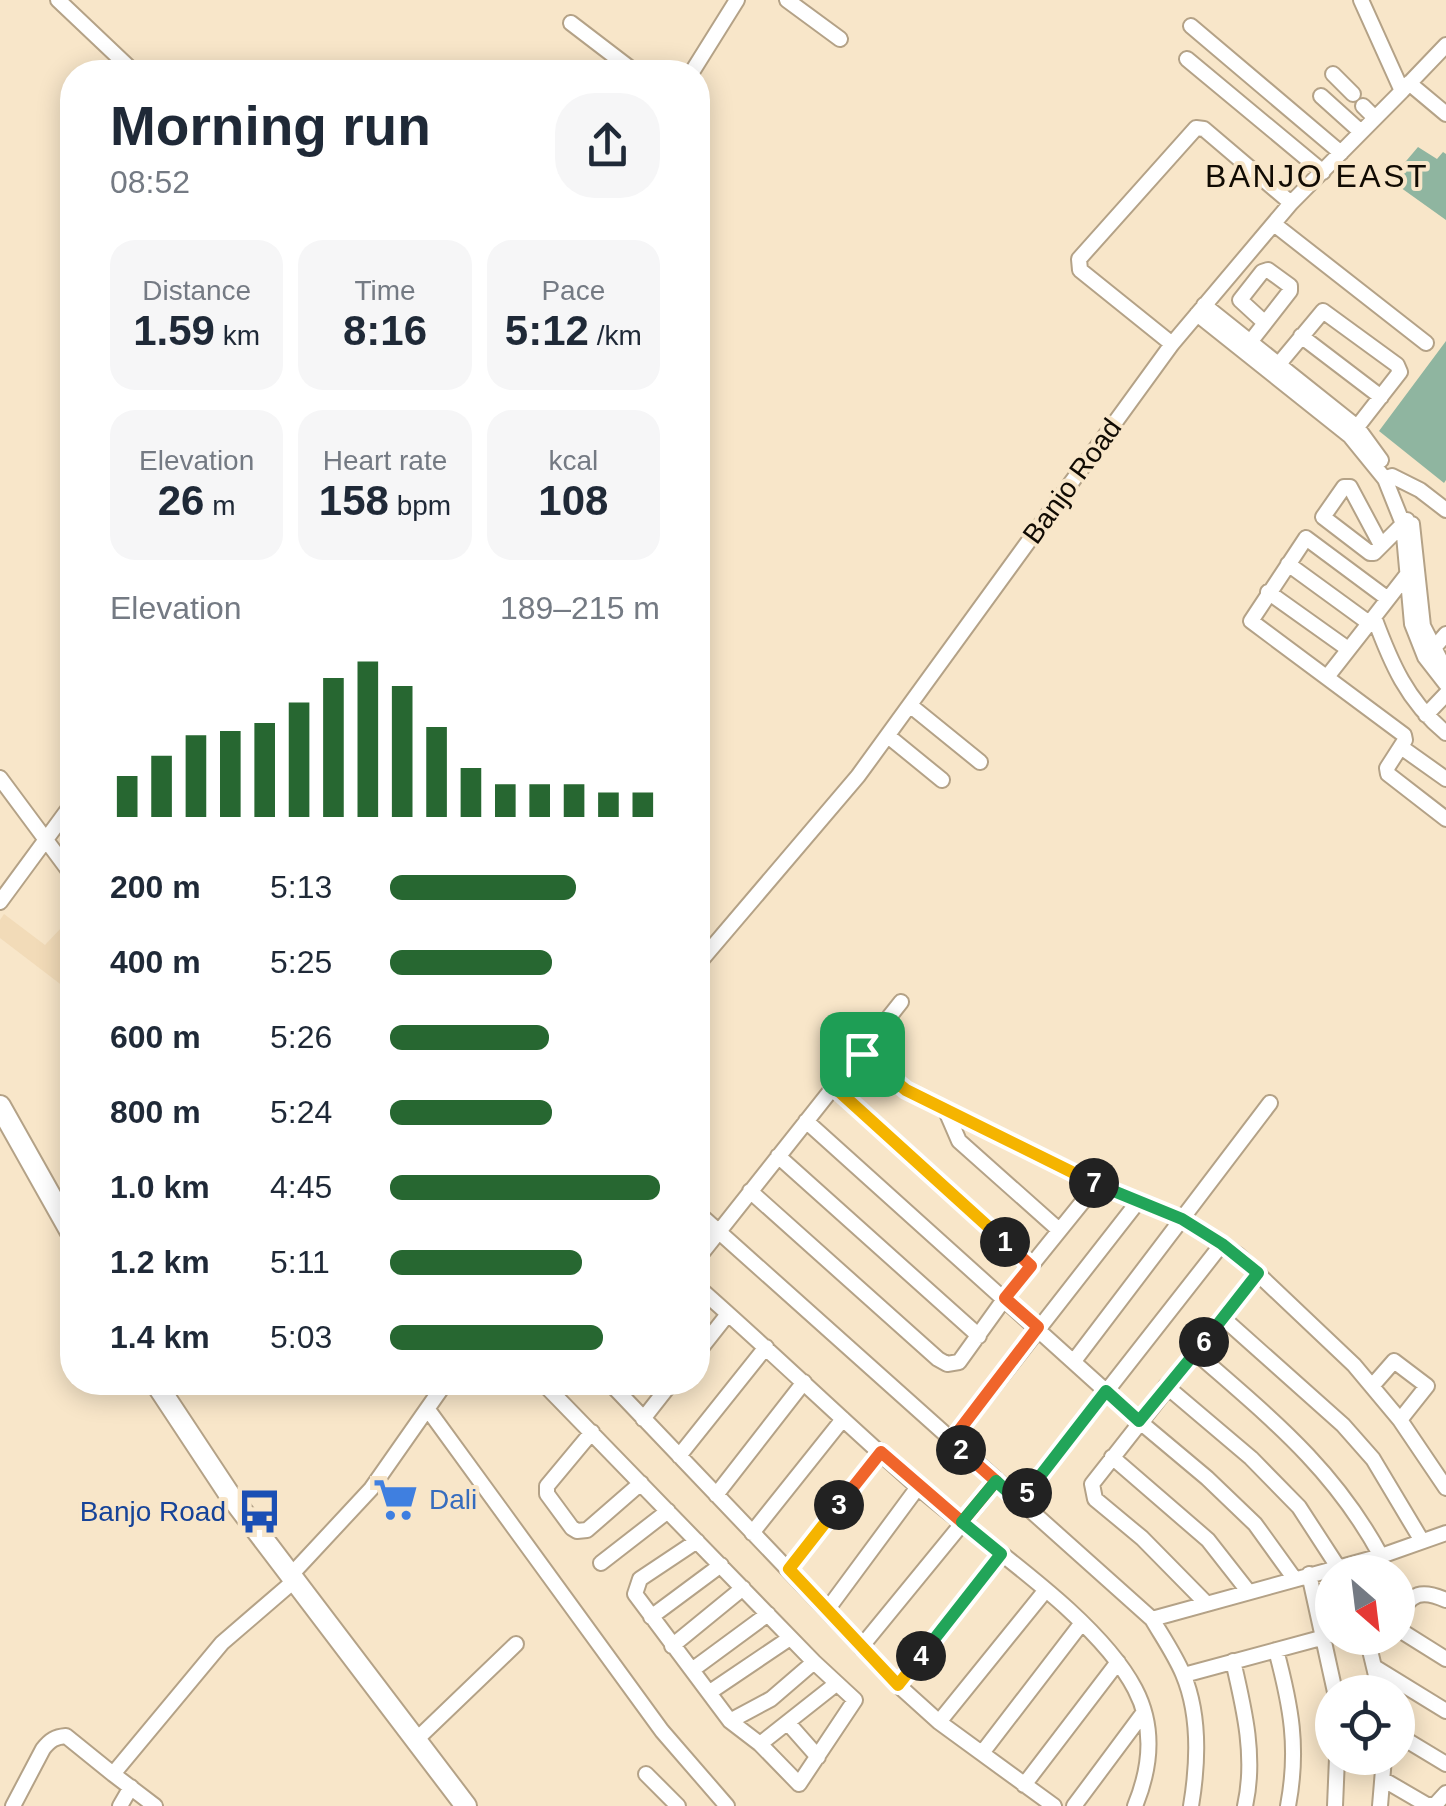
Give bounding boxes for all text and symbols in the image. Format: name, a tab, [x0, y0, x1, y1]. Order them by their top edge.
button: share	[555, 93, 660, 198]
text: Morning run	[110, 95, 431, 157]
district label: BANJO EAST	[1205, 158, 1429, 194]
text: 08:52	[110, 164, 190, 200]
text: Distance	[142, 275, 251, 306]
text: Time	[354, 275, 416, 306]
text: Pace	[541, 275, 605, 306]
text: 1.59	[133, 307, 215, 354]
text: 8:16	[343, 307, 427, 354]
text: 5:12	[505, 307, 589, 354]
text: km	[215, 320, 260, 351]
text: /km	[589, 320, 642, 351]
street label: Banjo Road	[1016, 413, 1128, 549]
text: Elevation	[139, 445, 254, 476]
text: Heart rate	[323, 445, 447, 476]
text: kcal	[548, 445, 598, 476]
text: 26	[158, 477, 204, 524]
text: 158	[319, 477, 389, 524]
text: 108	[538, 477, 608, 524]
text: m	[204, 490, 236, 521]
text: bpm	[389, 490, 451, 521]
text: Elevation	[110, 590, 242, 626]
text: 189–215 m	[500, 590, 660, 626]
text: 200 m	[110, 869, 201, 905]
text: 5:13	[270, 869, 332, 905]
text: 400 m	[110, 944, 201, 980]
text: 5:25	[270, 944, 332, 980]
pin	[820, 1012, 905, 1097]
text: 600 m	[110, 1019, 201, 1055]
text: 5:26	[270, 1019, 332, 1055]
icon: arrive	[835, 1027, 890, 1082]
text: 800 m	[110, 1094, 201, 1130]
text: 5:24	[270, 1094, 332, 1130]
pin: 7	[1069, 1158, 1119, 1208]
text: 7	[1086, 1167, 1102, 1198]
text: 1.0 km	[110, 1169, 210, 1205]
text: 4:45	[270, 1169, 332, 1205]
pin: 1	[980, 1217, 1030, 1267]
text: 1	[997, 1226, 1013, 1257]
text: 1.2 km	[110, 1244, 210, 1280]
text: 5:11	[270, 1244, 330, 1280]
pin: 6	[1179, 1317, 1229, 1367]
text: 1.4 km	[110, 1319, 210, 1355]
text: 5:03	[270, 1319, 332, 1355]
text: 6	[1196, 1326, 1212, 1357]
pin: 2	[936, 1425, 986, 1475]
text: 2	[953, 1434, 969, 1465]
pin: 5	[1002, 1468, 1052, 1518]
supermarket icon: Dali	[372, 1475, 420, 1523]
text: 5	[1019, 1477, 1035, 1508]
pin: 3	[814, 1480, 864, 1530]
place label: Dali	[429, 1484, 477, 1515]
bus stop icon: Banjo Road	[235, 1487, 283, 1535]
text: 3	[831, 1489, 847, 1520]
place label: Banjo Road	[80, 1496, 226, 1527]
north arrow	[1315, 1555, 1415, 1655]
map controls	[1315, 1555, 1415, 1775]
pin: 4	[896, 1631, 946, 1681]
text: 4	[913, 1640, 929, 1671]
button: locate	[1315, 1675, 1415, 1775]

